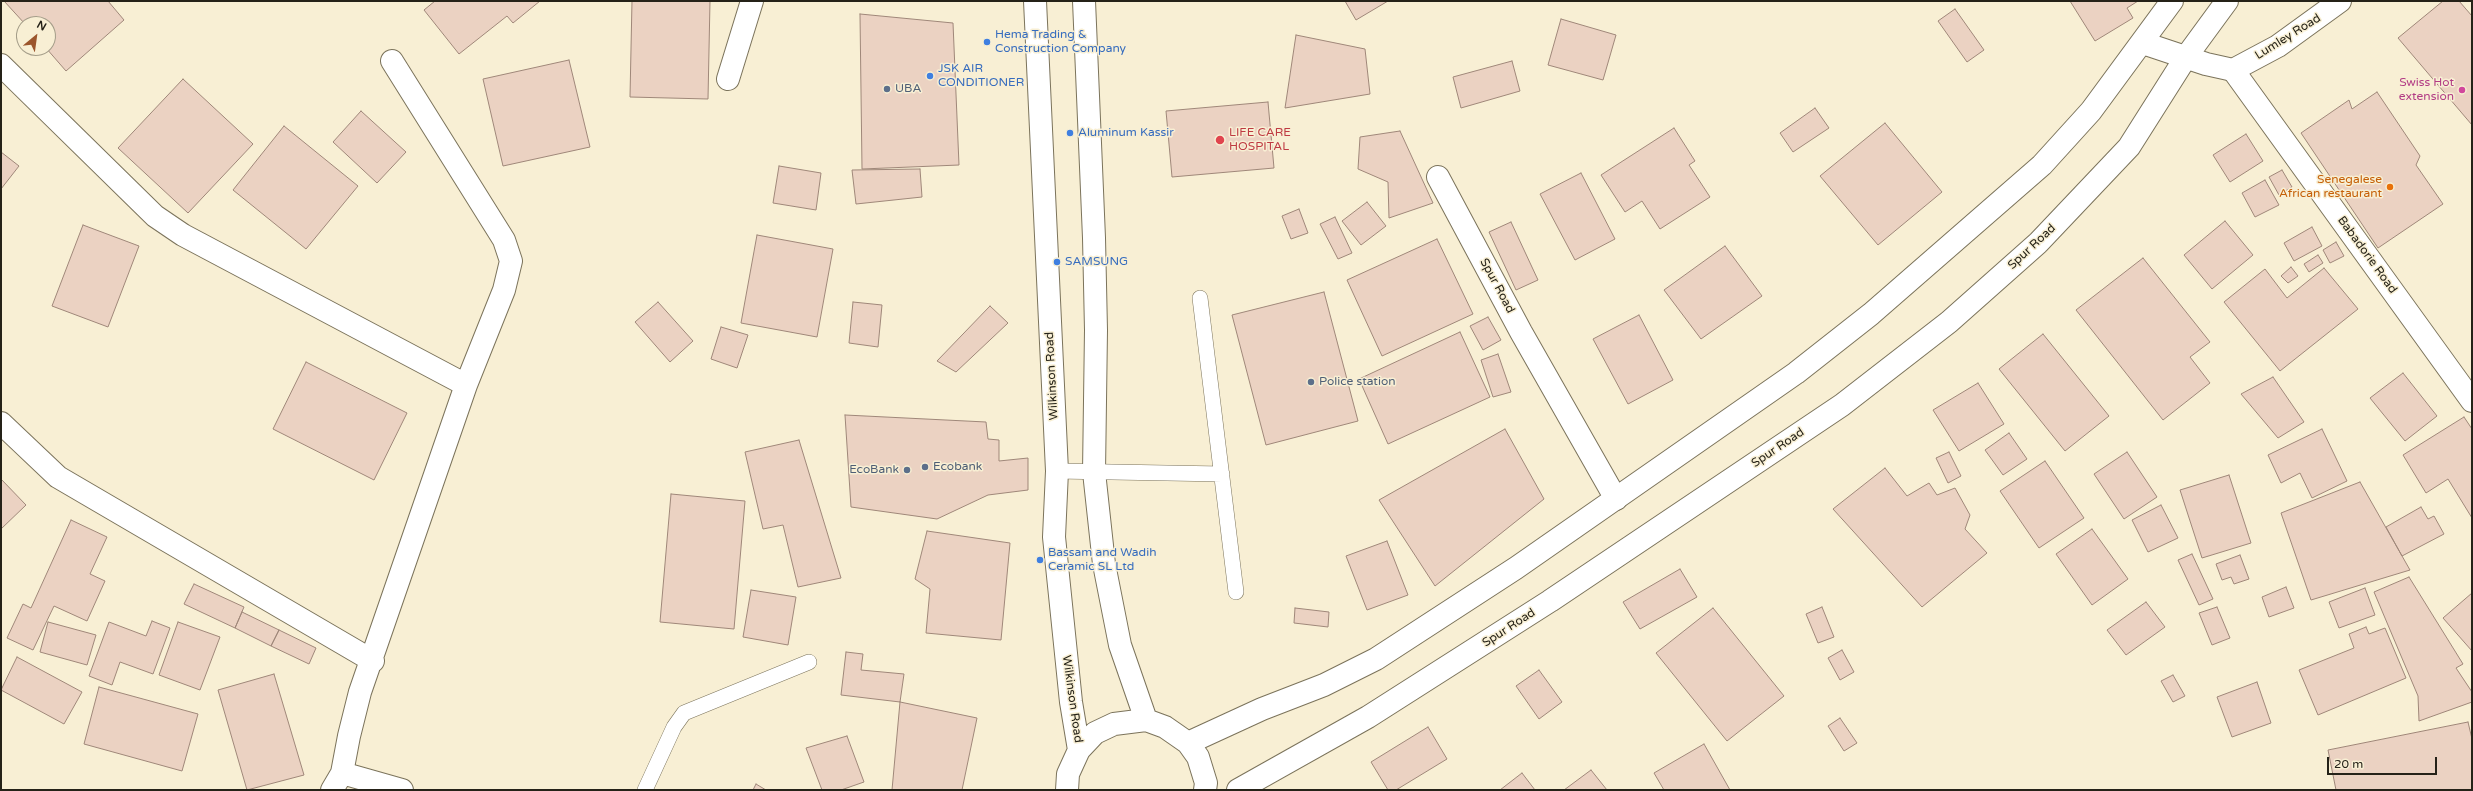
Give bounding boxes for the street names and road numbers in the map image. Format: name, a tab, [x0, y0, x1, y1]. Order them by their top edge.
street label: Lumley Road	[2253, 11, 2323, 63]
street label: Babadorie Road	[2334, 214, 2400, 296]
street label: Spur Road	[2005, 221, 2059, 273]
street label: Spur Road	[1477, 256, 1517, 316]
street label: Wilkinson Road	[1042, 331, 1062, 421]
street label: Spur Road	[1749, 425, 1807, 471]
street label: Spur Road	[1480, 606, 1538, 650]
street label: Wilkinson Road	[1059, 654, 1085, 744]

